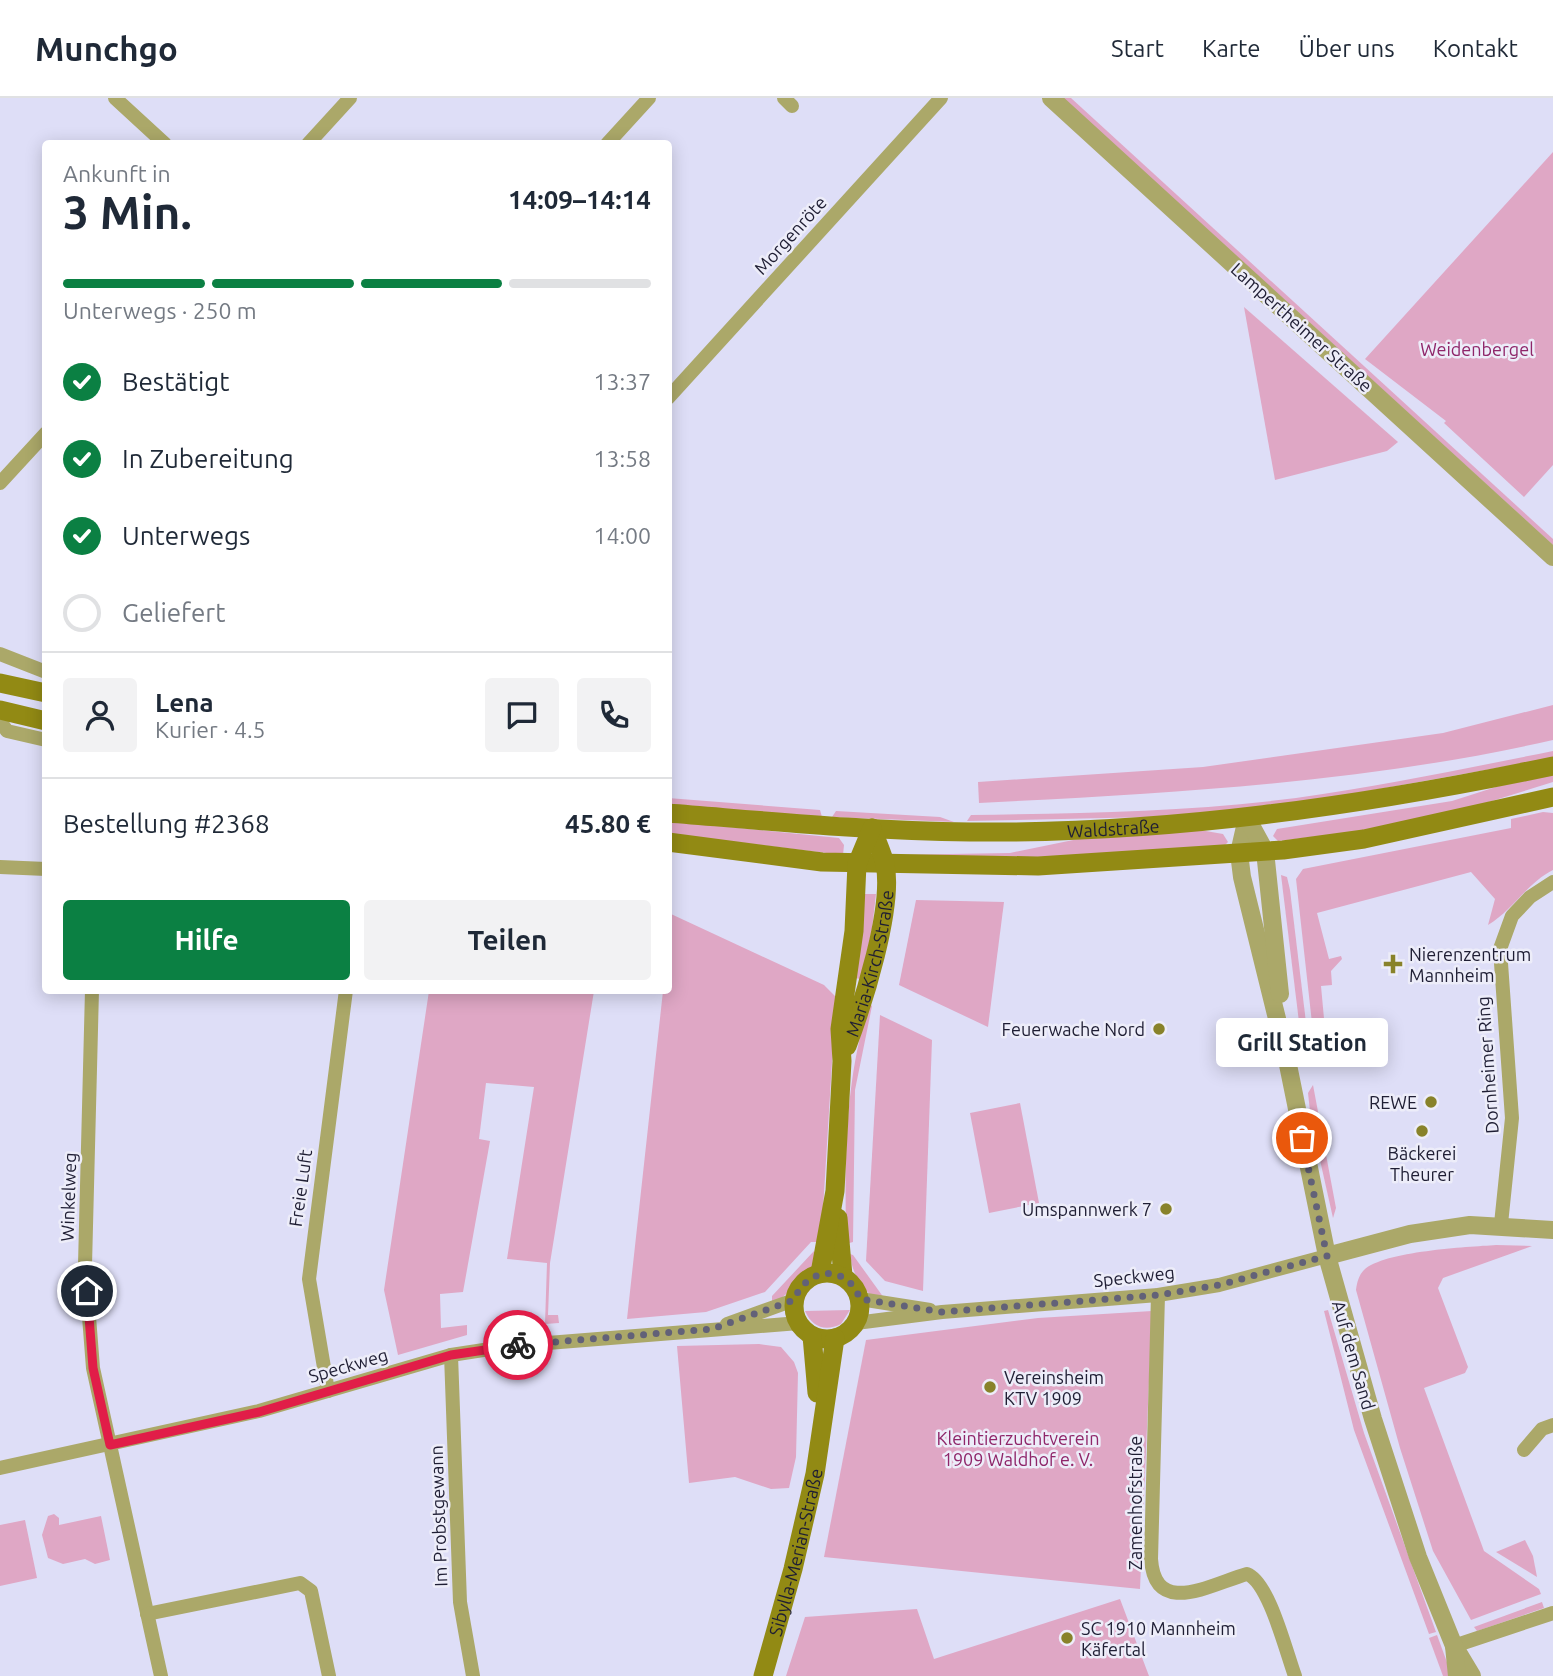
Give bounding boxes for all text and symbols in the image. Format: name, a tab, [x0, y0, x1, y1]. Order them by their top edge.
text: Munchgo	[35, 30, 178, 67]
text: Start	[1111, 35, 1164, 62]
text: Karte	[1202, 35, 1261, 62]
text: Über uns	[1299, 35, 1395, 62]
text: Kontakt	[1433, 35, 1518, 62]
text: Ankunft in	[63, 161, 171, 186]
text: 14:09–14:14	[508, 185, 651, 214]
text: 3 Min.	[63, 186, 192, 238]
street label: Morgenröte	[750, 192, 830, 278]
street label: Lampertheimer Straße	[1227, 258, 1377, 396]
text: Unterwegs · 250 m	[63, 298, 257, 323]
park label: Weidenbergel	[1420, 339, 1534, 359]
icon: check	[63, 363, 101, 401]
text: Bestätigt	[122, 367, 229, 396]
text: 13:37	[593, 369, 651, 394]
icon: check	[63, 440, 101, 478]
text: In Zubereitung	[122, 444, 294, 473]
text: 13:58	[593, 446, 651, 471]
icon: check	[63, 517, 101, 555]
text: Unterwegs	[122, 521, 250, 550]
text: 14:00	[593, 523, 651, 548]
text: Geliefert	[122, 598, 225, 627]
button: person	[63, 678, 137, 752]
button: chat	[485, 678, 559, 752]
button: phone	[577, 678, 651, 752]
text: Lena	[155, 688, 214, 717]
text: Kurier · 4.5	[155, 717, 266, 742]
text: Bestellung #2368	[63, 809, 270, 838]
text: 45.80 €	[565, 809, 651, 838]
street label: Waldstraße	[1067, 815, 1160, 841]
street label: Maria-Kirch-Straße	[841, 889, 896, 1039]
button: Hilfe	[63, 900, 350, 980]
button: Teilen	[364, 900, 651, 980]
place label: Nierenzentrum Mannheim	[1409, 944, 1531, 985]
marker: Nierenzentrum Mannheim	[1383, 954, 1403, 974]
street label: Dornheimer Ring	[1472, 996, 1502, 1134]
place label: Feuerwache Nord	[1002, 1019, 1145, 1039]
callout: Grill Station	[1216, 1019, 1388, 1068]
marker: Feuerwache Nord	[1151, 1021, 1167, 1037]
text: Grill Station	[1237, 1030, 1367, 1055]
place label: REWE	[1369, 1092, 1417, 1112]
marker: REWE	[1423, 1094, 1439, 1110]
pin	[1272, 1108, 1332, 1168]
icon: bag	[1283, 1119, 1321, 1157]
marker: Bäckerei Theurer	[1414, 1123, 1430, 1139]
place label: Bäckerei Theurer	[1388, 1143, 1456, 1184]
street label: Freie Luft	[285, 1148, 315, 1228]
street label: Winkelweg	[56, 1152, 80, 1242]
place label: Umspannwerk 7	[1022, 1199, 1152, 1219]
marker: Umspannwerk 7	[1158, 1201, 1174, 1217]
pin	[57, 1261, 117, 1321]
street label: Speckweg	[1092, 1262, 1176, 1290]
icon: home	[68, 1272, 106, 1310]
street label: Auf dem Sand	[1329, 1298, 1379, 1412]
courier	[483, 1310, 553, 1380]
icon: bike	[499, 1326, 537, 1364]
street label: Speckweg	[306, 1344, 390, 1386]
place label: Vereinsheim KTV 1909	[1004, 1367, 1104, 1408]
marker: Vereinsheim KTV 1909	[982, 1379, 998, 1395]
park label: Kleintierzuchtverein 1909 Waldhof e. V.	[937, 1428, 1099, 1469]
street label: Zamenhofstraße	[1125, 1436, 1145, 1570]
street label: Im Probstgewann	[426, 1445, 450, 1587]
street label: Sibylla-Merian-Straße	[765, 1467, 826, 1638]
place label: SC 1910 Mannheim Käfertal	[1081, 1618, 1236, 1659]
marker: SC 1910 Mannheim Käfertal	[1059, 1630, 1075, 1646]

